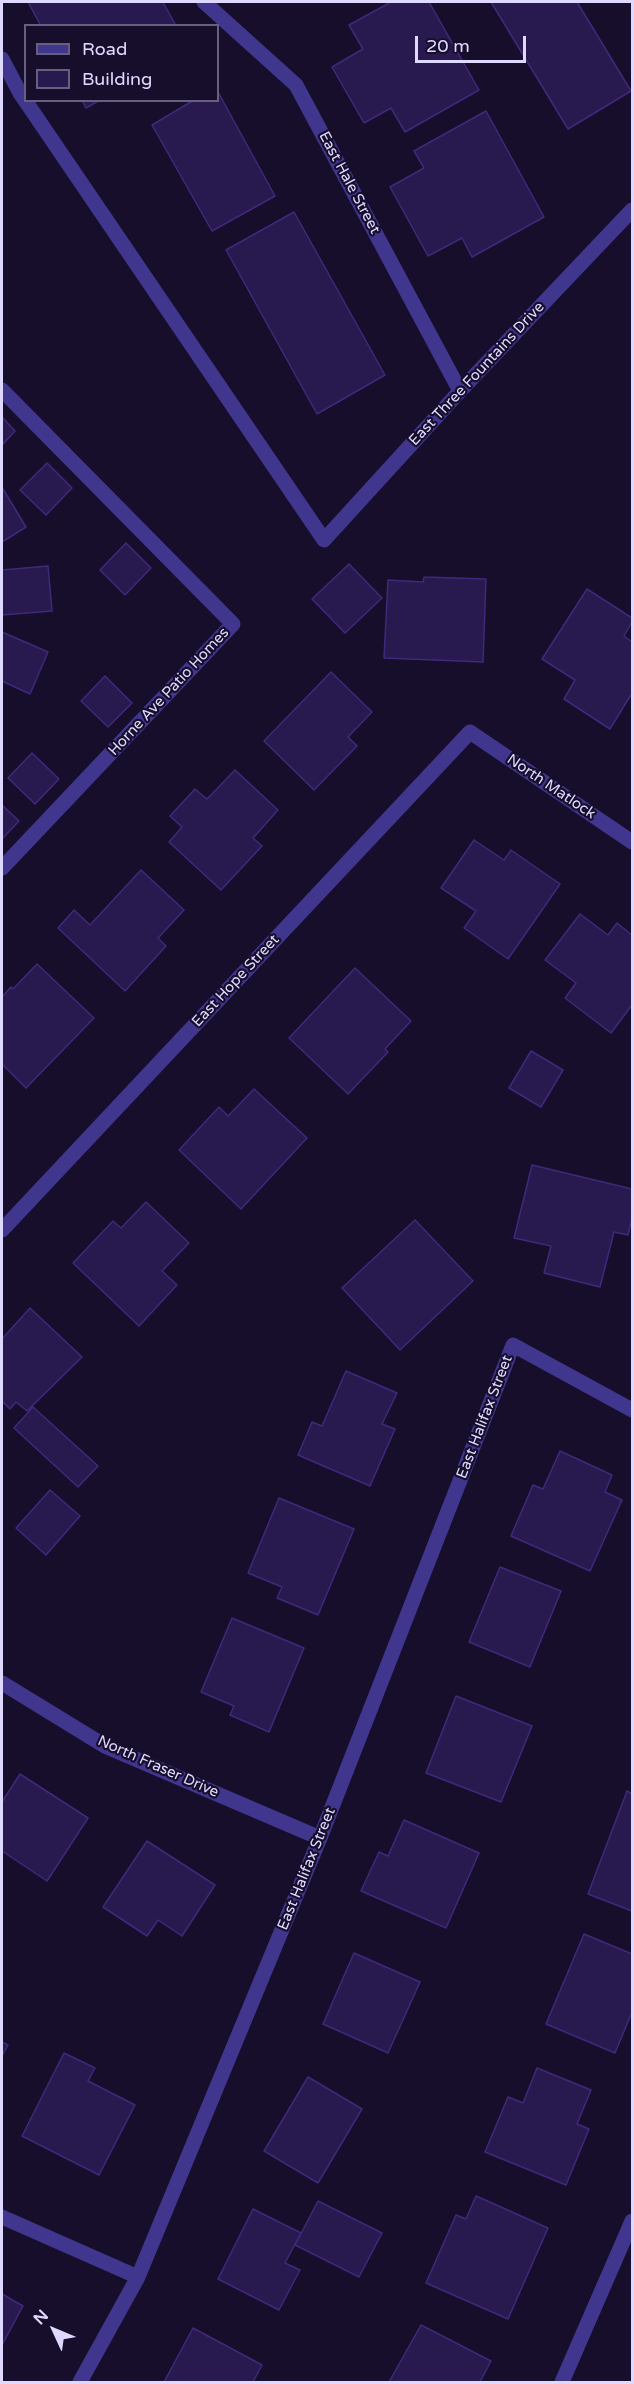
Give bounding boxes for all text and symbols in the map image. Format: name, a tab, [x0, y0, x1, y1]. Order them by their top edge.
legend	[24, 24, 219, 102]
scale bar	[418, 24, 529, 62]
text: 20 m	[426, 35, 470, 57]
text: Road	[82, 38, 127, 60]
text: Building	[82, 68, 152, 90]
street label: East Hale Street	[314, 129, 384, 237]
street label: East Three Fountains Drive	[406, 298, 548, 450]
street label: Horne Ave Patio Homes	[105, 624, 233, 760]
street label: North Matlock	[503, 751, 599, 823]
street label: East Hope Street	[189, 931, 283, 1031]
street label: East Halifax Street	[453, 1353, 517, 1481]
street label: North Fraser Drive	[95, 1732, 221, 1802]
street label: East Halifax Street	[274, 1805, 340, 1933]
north arrow	[24, 2300, 84, 2360]
text: N	[29, 2306, 53, 2329]

